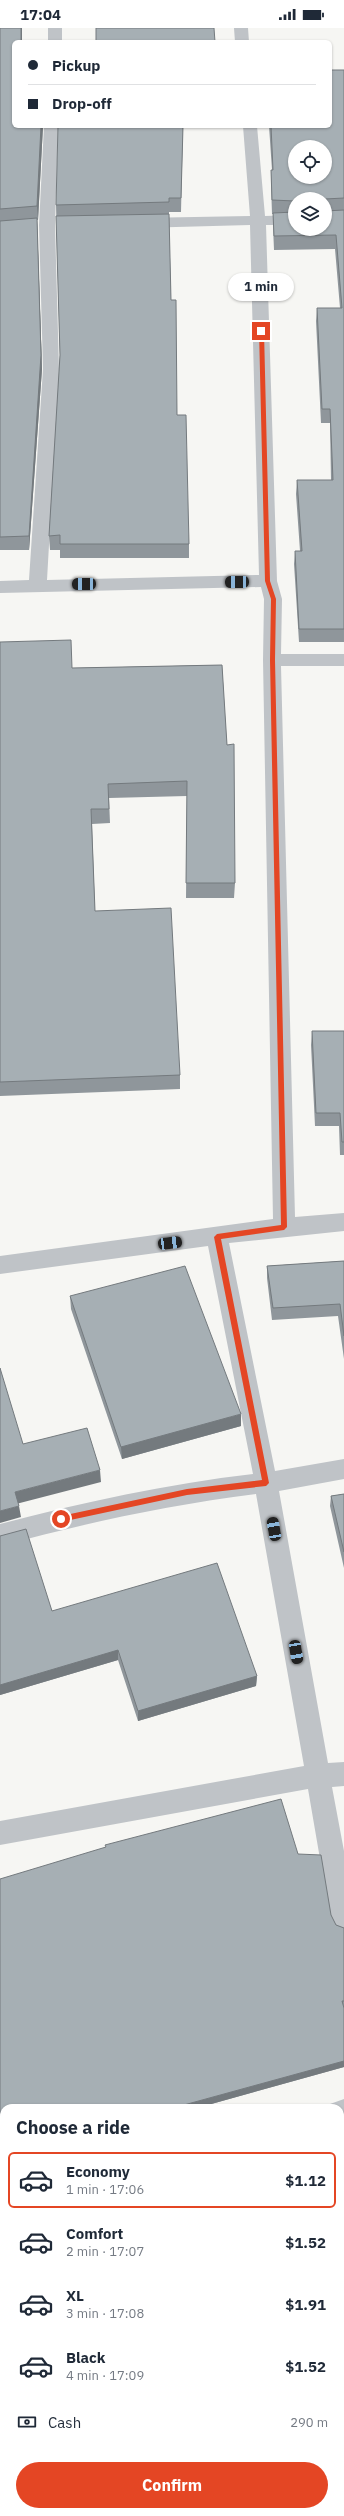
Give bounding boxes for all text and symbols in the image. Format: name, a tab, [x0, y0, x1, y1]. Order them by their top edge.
text: 17:04	[20, 5, 61, 24]
text: Pickup	[52, 56, 100, 75]
text: Drop-off	[52, 94, 112, 113]
map controls	[288, 140, 332, 236]
button: locate	[288, 140, 332, 184]
button: layers	[288, 192, 332, 236]
callout: 1 min	[228, 273, 294, 301]
text: 1 min	[244, 278, 278, 295]
route end	[252, 322, 270, 340]
car	[225, 576, 249, 588]
car	[72, 578, 96, 590]
car	[157, 1236, 183, 1250]
route start	[52, 1510, 70, 1528]
car	[266, 1516, 282, 1542]
car	[288, 1639, 304, 1665]
text: Choose a ride	[16, 2116, 130, 2139]
icon: car	[18, 2162, 54, 2198]
text: Economy	[66, 2162, 130, 2181]
text: $1.12	[285, 2171, 326, 2190]
text: 1 min · 17:06	[66, 2181, 144, 2198]
icon: car	[18, 2224, 54, 2260]
text: Comfort	[66, 2224, 123, 2243]
text: $1.52	[285, 2233, 326, 2252]
text: 2 min · 17:07	[66, 2243, 144, 2260]
icon: car	[18, 2286, 54, 2322]
text: XL	[66, 2286, 84, 2305]
text: $1.91	[285, 2295, 326, 2314]
text: 3 min · 17:08	[66, 2305, 144, 2322]
icon: car	[18, 2348, 54, 2384]
text: Black	[66, 2348, 106, 2367]
text: $1.52	[285, 2357, 326, 2376]
text: 4 min · 17:09	[66, 2367, 144, 2384]
icon: cash	[16, 2411, 38, 2433]
text: Cash	[48, 2413, 81, 2432]
text: 290 m	[290, 2414, 328, 2431]
button: Confirm	[16, 2462, 328, 2508]

